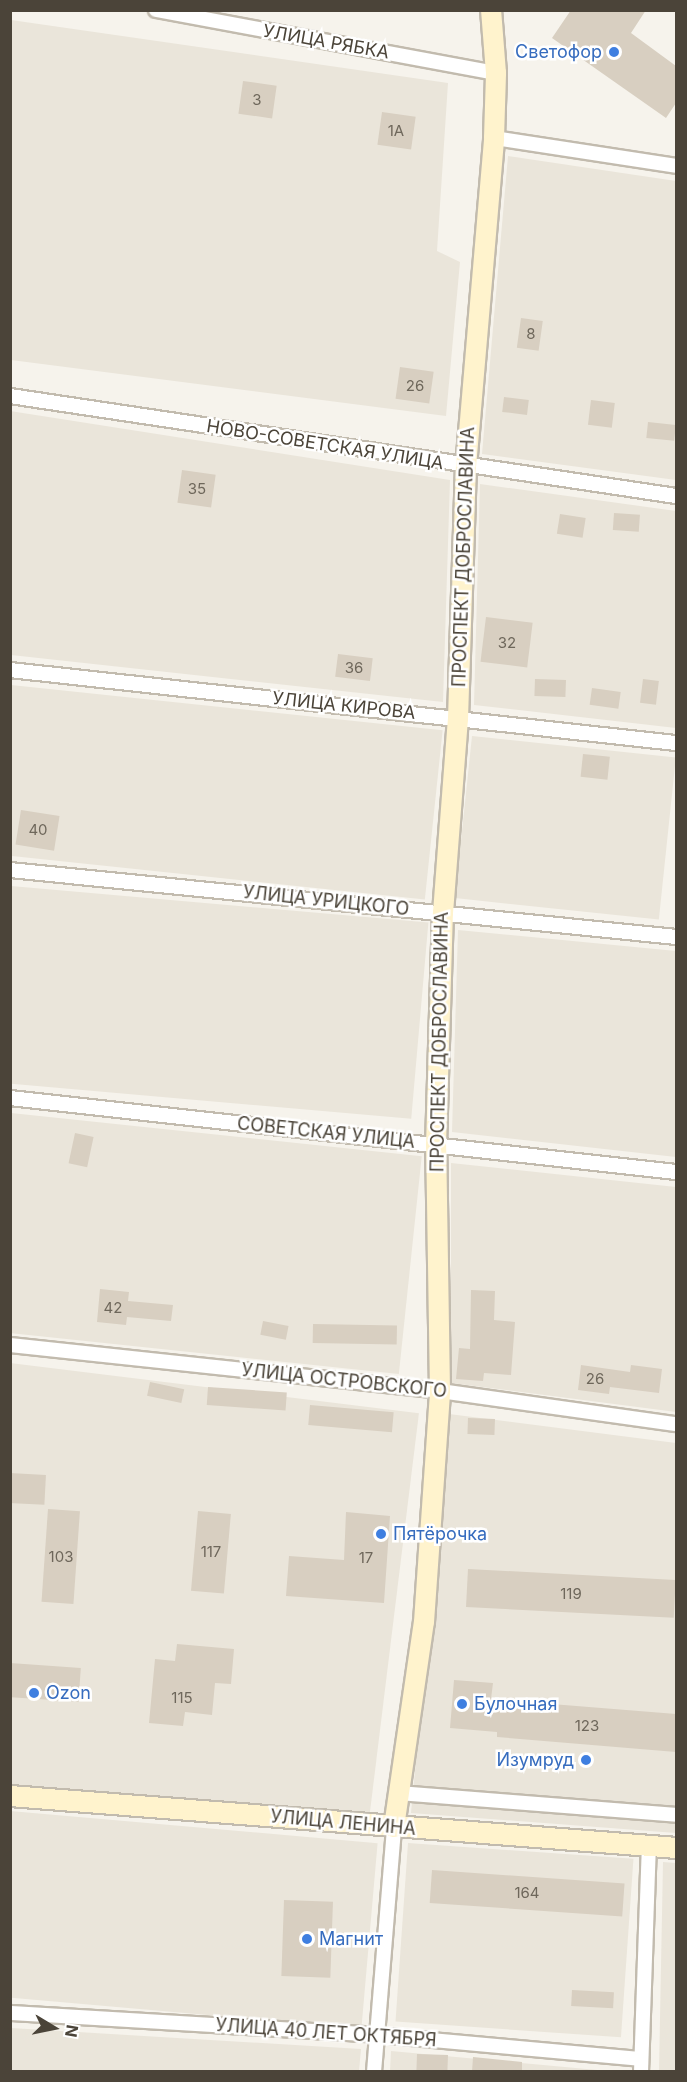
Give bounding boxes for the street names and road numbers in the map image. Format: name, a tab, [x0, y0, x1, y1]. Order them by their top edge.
street label: УЛИЦА РЯБКА	[261, 20, 391, 64]
street label: НОВО-СОВЕТСКАЯ УЛИЦА	[205, 416, 445, 474]
street label: ПРОСПЕКТ ДОБРОСЛАВИНА	[449, 427, 479, 687]
street label: УЛИЦА КИРОВА	[271, 688, 417, 724]
street label: УЛИЦА УРИЦКОГО	[242, 882, 410, 920]
street label: ПРОСПЕКТ ДОБРОСЛАВИНА	[427, 912, 453, 1172]
street label: СОВЕТСКАЯ УЛИЦА	[236, 1113, 416, 1153]
street label: УЛИЦА ОСТРОВСКОГО	[240, 1359, 448, 1403]
street label: УЛИЦА ЛЕНИНА	[269, 1806, 417, 1840]
street label: УЛИЦА 40 ЛЕТ ОКТЯБРЯ	[215, 2014, 437, 2052]

